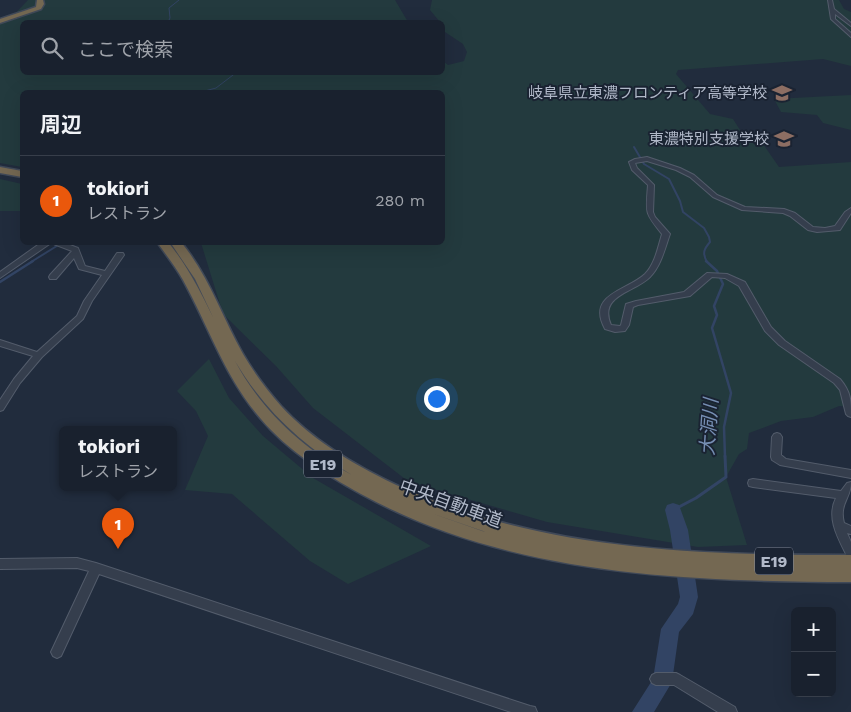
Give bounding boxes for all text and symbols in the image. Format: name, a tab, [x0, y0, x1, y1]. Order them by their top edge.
search box	[20, 20, 445, 75]
icon: search	[38, 34, 66, 62]
text: ここで検索	[78, 38, 173, 61]
school or university icon: 岐阜県立東濃フロンティア高等学校	[771, 82, 793, 104]
place label: 岐阜県立東濃フロンティア高等学校	[528, 84, 767, 102]
text: 周辺	[40, 112, 82, 137]
school or university icon: 東濃特別支援学校	[773, 128, 795, 150]
place label: 東濃特別支援学校	[649, 130, 769, 148]
text: tokiori	[87, 177, 149, 200]
text: 1	[53, 191, 59, 210]
text: 280 m	[375, 191, 425, 210]
text: レストラン	[87, 204, 167, 223]
your location	[424, 386, 450, 412]
water label: 大洞川	[696, 396, 723, 456]
popup	[59, 426, 177, 491]
text: tokiori	[78, 435, 140, 458]
road number: E19	[304, 450, 342, 478]
text: レストラン	[78, 462, 158, 481]
street label: 中央自動車道	[397, 475, 505, 531]
pin: 1	[102, 508, 134, 549]
road number: E19	[755, 548, 793, 574]
map controls	[791, 607, 836, 697]
button: +	[791, 607, 836, 652]
button: −	[791, 652, 836, 697]

